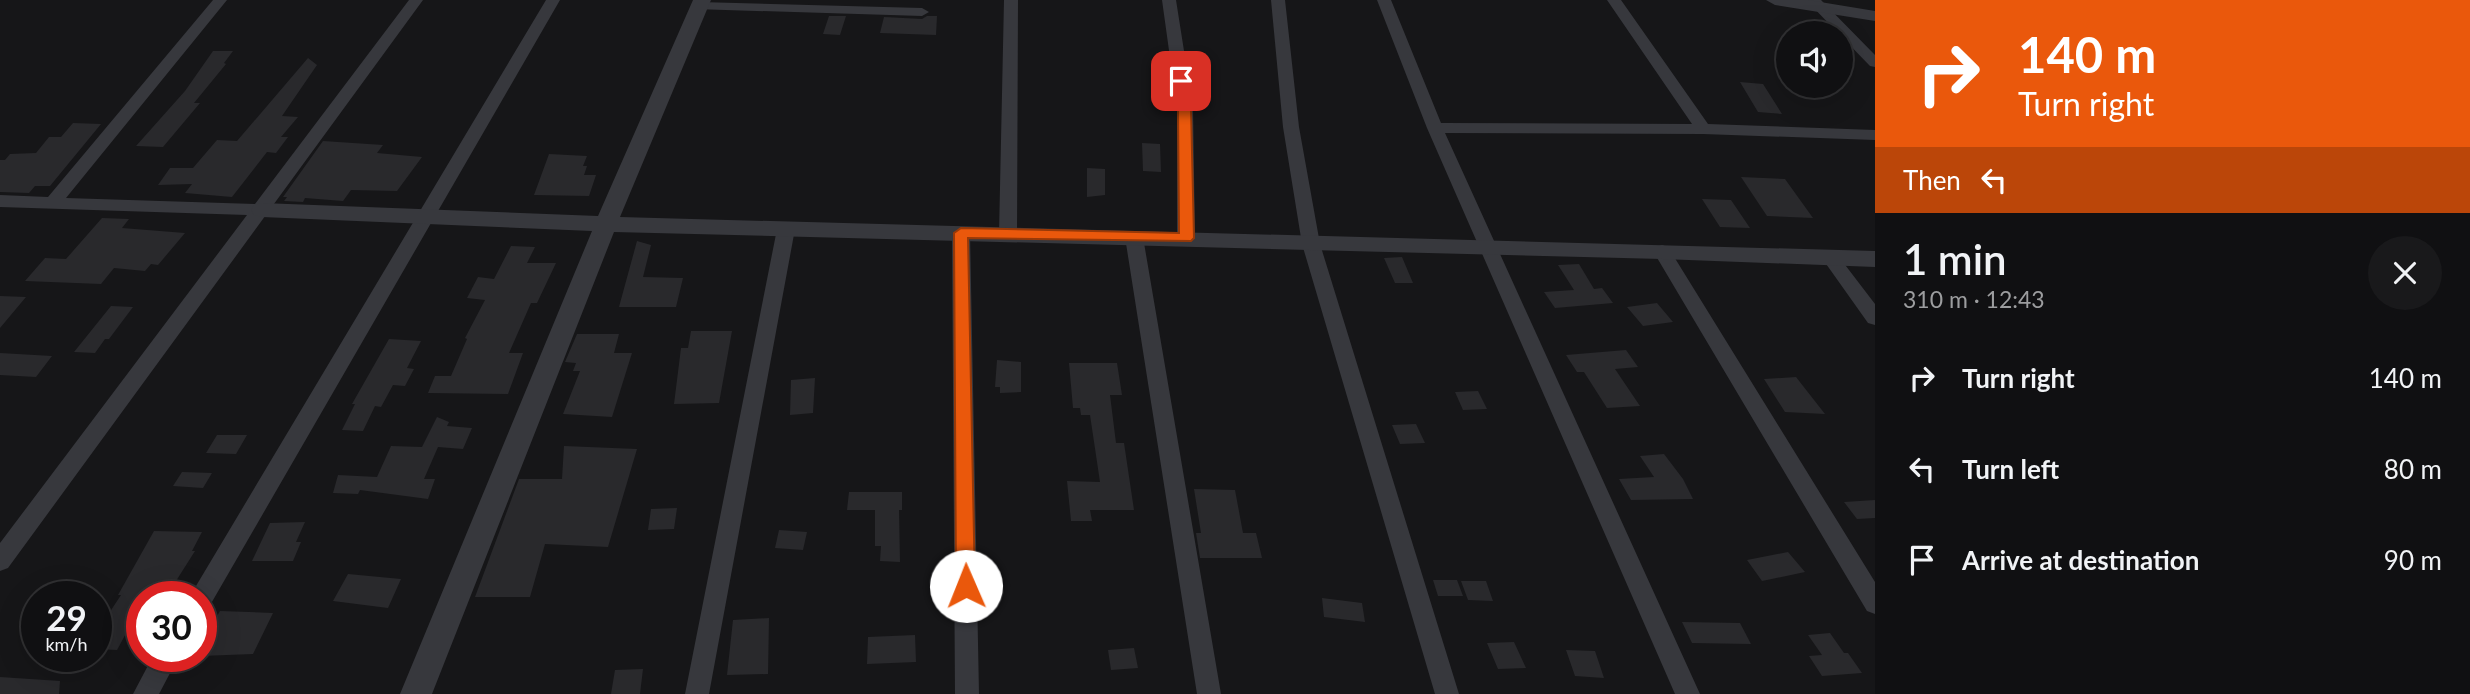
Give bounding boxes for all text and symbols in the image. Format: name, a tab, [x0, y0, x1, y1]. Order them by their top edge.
map controls	[1776, 21, 1853, 98]
button: sound	[1776, 21, 1853, 98]
text: 140 m	[2018, 25, 2156, 83]
icon: right	[1903, 28, 1994, 119]
pin	[1151, 51, 1211, 111]
icon: arrive	[1162, 62, 1200, 100]
text: Turn right	[2018, 84, 2154, 123]
icon: left	[1975, 161, 2013, 199]
text: Then	[1903, 164, 1961, 196]
text: 1 min	[1903, 234, 2007, 284]
button: close	[2368, 236, 2442, 310]
text: 310 m · 12:43	[1903, 285, 2045, 313]
icon: right	[1903, 359, 1941, 397]
text: Turn right	[1962, 362, 2075, 394]
text: 140 m	[2369, 362, 2442, 394]
icon: left	[1903, 450, 1941, 488]
text: Turn left	[1962, 453, 2059, 485]
text: 80 m	[2384, 453, 2442, 485]
icon: arrive	[1903, 541, 1941, 579]
text: Arrive at destination	[1962, 544, 2199, 576]
text: 90 m	[2384, 544, 2442, 576]
position arrow	[929, 549, 1003, 623]
speed limit sign: 30	[126, 581, 217, 672]
text: 29	[46, 596, 87, 638]
text: km/h	[45, 633, 88, 655]

